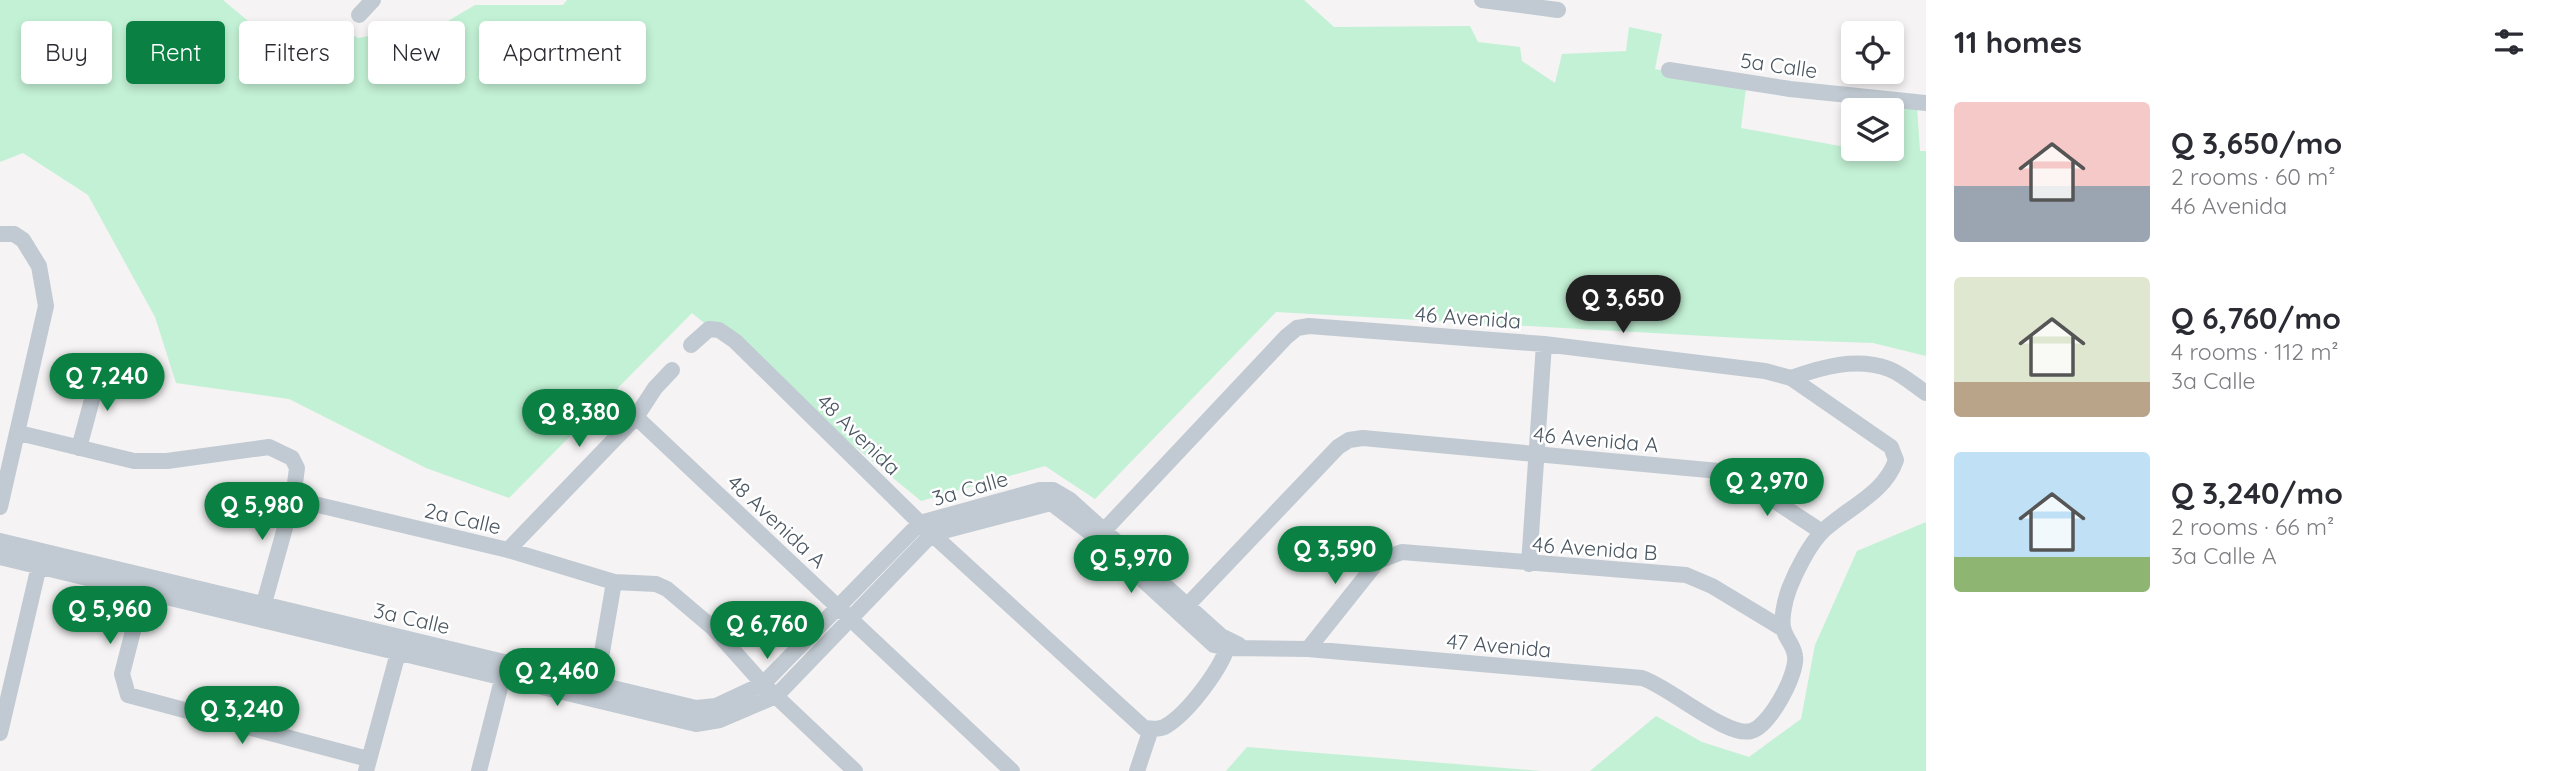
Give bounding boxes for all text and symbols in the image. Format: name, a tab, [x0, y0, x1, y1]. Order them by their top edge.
chip: Buy	[21, 21, 112, 84]
chip: Rent	[126, 21, 225, 84]
chip: Filters	[239, 21, 354, 84]
chip: New	[368, 21, 465, 84]
chip: Apartment	[479, 21, 646, 84]
map controls	[1841, 21, 1904, 161]
button: locate	[1841, 21, 1904, 84]
text: 11 homes	[1954, 23, 2082, 61]
icon: filters	[2490, 23, 2528, 61]
street label: 5a Calle	[1739, 47, 1819, 83]
button: layers	[1841, 98, 1904, 161]
text: Q 3,650/mo	[2171, 124, 2342, 162]
icon: home	[2010, 130, 2094, 214]
text: 2 rooms · 60 m²	[2171, 162, 2336, 191]
text: 46 Avenida	[2171, 191, 2287, 220]
pin: Q 3,650	[1558, 276, 1688, 335]
text: Q 3,650	[1582, 283, 1664, 312]
text: Q 6,760/mo	[2171, 299, 2341, 337]
street label: 46 Avenida	[1414, 300, 1522, 334]
icon: home	[2010, 305, 2094, 389]
text: 4 rooms · 112 m²	[2171, 337, 2339, 366]
pin: Q 7,240	[42, 354, 172, 413]
text: Q 7,240	[66, 361, 148, 390]
text: 3a Calle	[2171, 366, 2256, 395]
street label: 48 Avenida	[812, 388, 906, 480]
pin: Q 8,380	[514, 390, 644, 449]
text: Q 8,380	[538, 397, 620, 426]
street label: 46 Avenida A	[1532, 421, 1660, 457]
pin: Q 2,970	[1702, 458, 1832, 518]
street label: 3a Calle	[929, 465, 1011, 511]
text: Q 2,970	[1726, 466, 1808, 495]
street label: 48 Avenida A	[722, 469, 832, 573]
text: Q 3,240/mo	[2171, 474, 2343, 512]
icon: home	[2010, 480, 2094, 564]
pin: Q 5,980	[197, 482, 327, 542]
text: Q 5,980	[220, 490, 304, 519]
street label: 2a Calle	[422, 497, 504, 539]
text: 2 rooms · 66 m²	[2171, 512, 2334, 541]
pin: Q 3,590	[1270, 526, 1400, 586]
street label: 46 Avenida B	[1532, 531, 1658, 565]
text: Q 3,590	[1294, 534, 1376, 563]
pin: Q 5,970	[1066, 536, 1196, 595]
text: 3a Calle A	[2171, 541, 2277, 570]
text: Q 5,970	[1090, 543, 1172, 572]
pin: Q 5,960	[45, 586, 175, 646]
text: Q 5,960	[68, 594, 152, 623]
street label: 3a Calle	[371, 597, 453, 639]
pin: Q 6,760	[702, 602, 832, 661]
text: Q 6,760	[726, 609, 808, 638]
street label: 47 Avenida	[1446, 627, 1552, 663]
pin: Q 2,460	[492, 648, 622, 708]
text: Q 2,460	[515, 656, 599, 685]
pin: Q 3,240	[177, 686, 307, 746]
text: Q 3,240	[200, 694, 284, 723]

